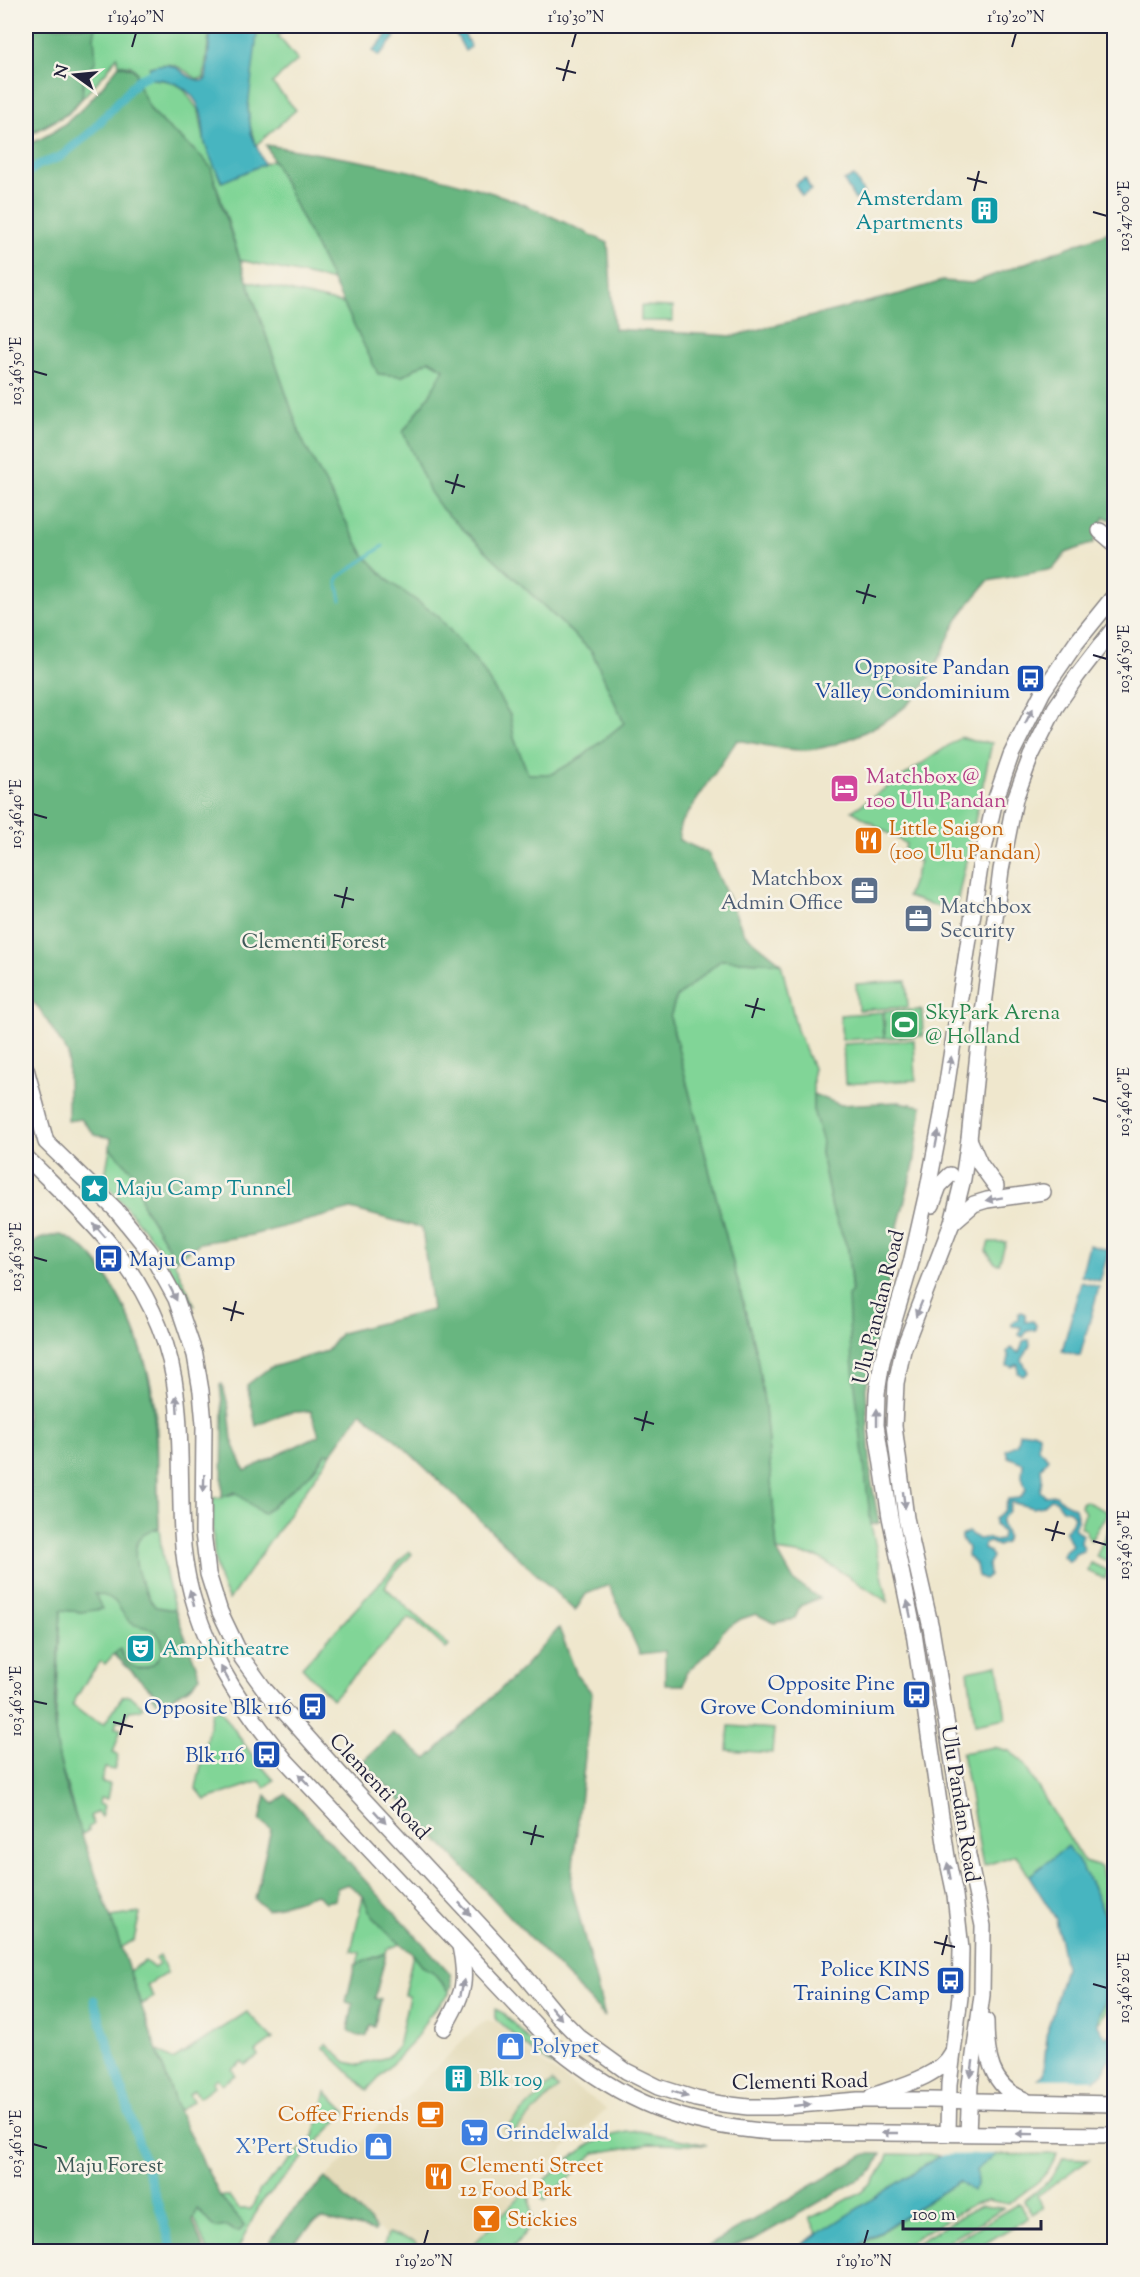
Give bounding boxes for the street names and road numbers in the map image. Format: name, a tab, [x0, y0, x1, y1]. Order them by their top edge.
street label: Ulu Pandan Road	[846, 1227, 914, 1388]
street label: Ulu Pandan Road	[932, 1724, 986, 1885]
street label: Clementi Road	[321, 1727, 436, 1848]
street label: Clementi Road	[732, 2067, 869, 2099]

